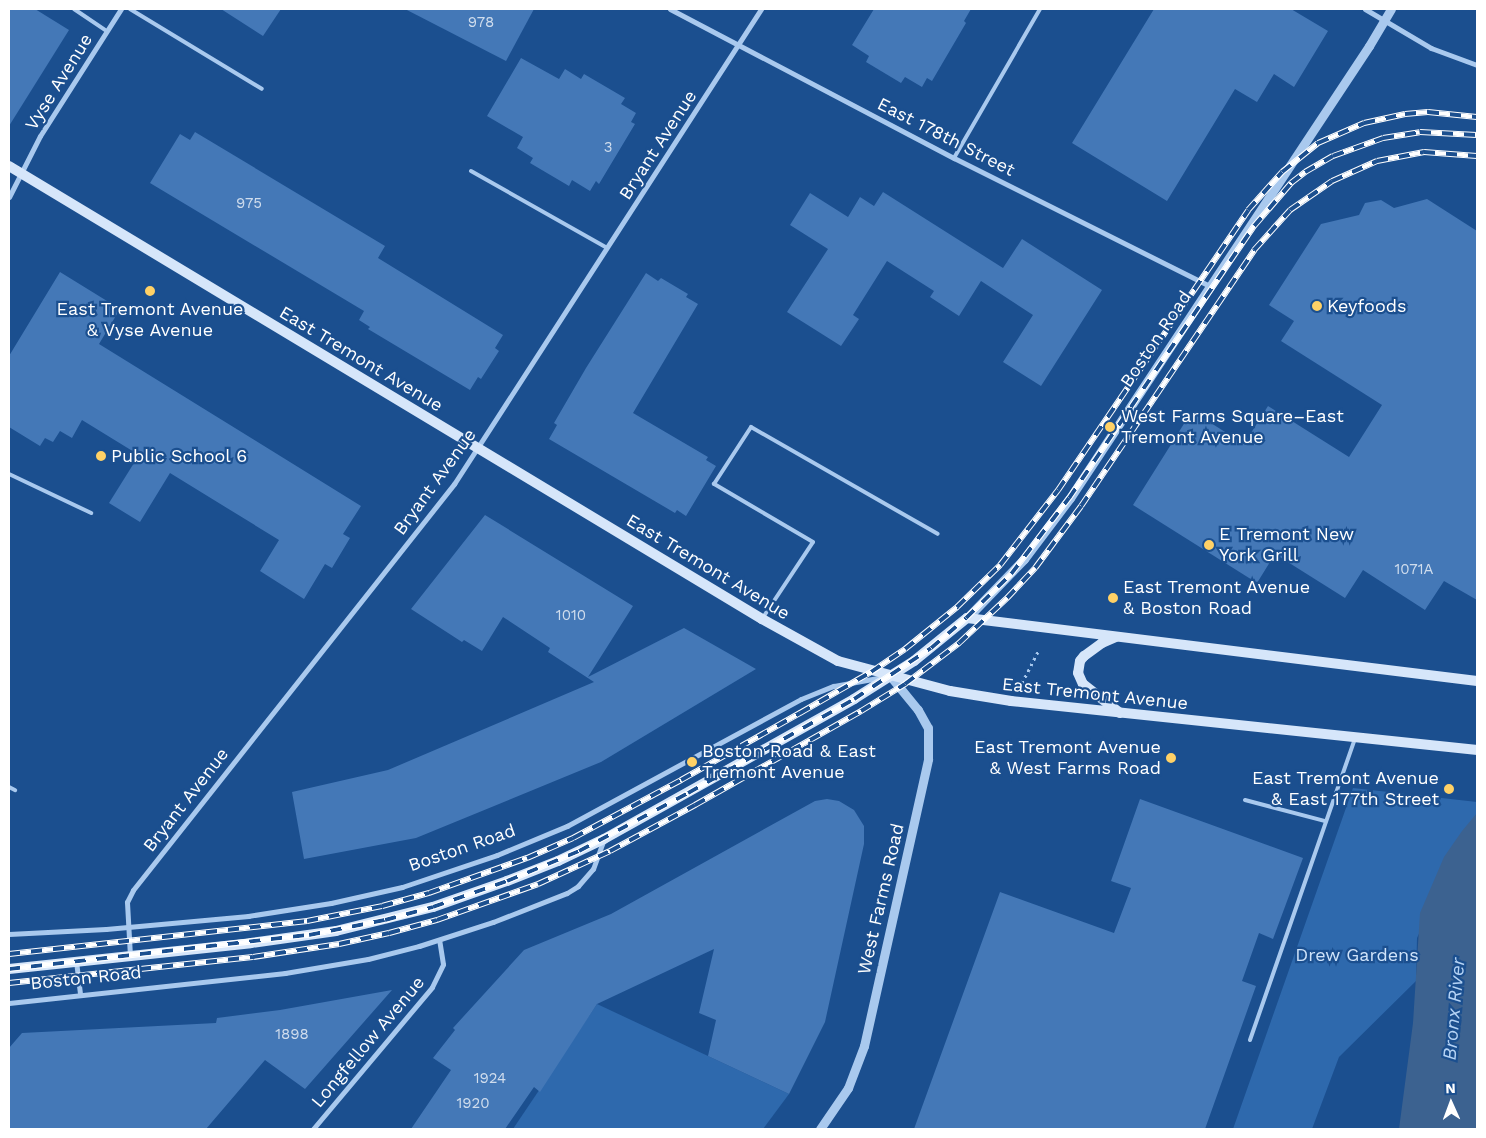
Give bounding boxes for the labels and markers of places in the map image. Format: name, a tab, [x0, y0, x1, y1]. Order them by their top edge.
marker: East Tremont Avenue & Vyse Avenue	[144, 285, 156, 297]
place label: Keyfoods	[1327, 295, 1406, 317]
place label: East Tremont Avenue & Vyse Avenue	[56, 299, 244, 342]
marker: Keyfoods	[1311, 300, 1323, 312]
place label: West Farms Square–East Tremont Avenue	[1121, 406, 1344, 448]
marker: West Farms Square–East Tremont Avenue	[1103, 420, 1117, 434]
place label: Public School 6	[111, 445, 248, 467]
marker: Public School 6	[95, 450, 107, 462]
place label: E Tremont New York Grill	[1219, 524, 1355, 566]
marker: E Tremont New York Grill	[1203, 539, 1215, 551]
place label: East Tremont Avenue & Boston Road	[1123, 577, 1311, 620]
marker: East Tremont Avenue & Boston Road	[1107, 592, 1119, 604]
place label: East Tremont Avenue & West Farms Road	[973, 737, 1161, 780]
place label: Boston Road & East Tremont Avenue	[702, 741, 876, 784]
marker: East Tremont Avenue & West Farms Road	[1165, 752, 1177, 764]
marker: Boston Road & East Tremont Avenue	[686, 756, 698, 768]
place label: East Tremont Avenue & East 177th Street	[1251, 768, 1439, 811]
marker: East Tremont Avenue & East 177th Street	[1443, 783, 1455, 795]

